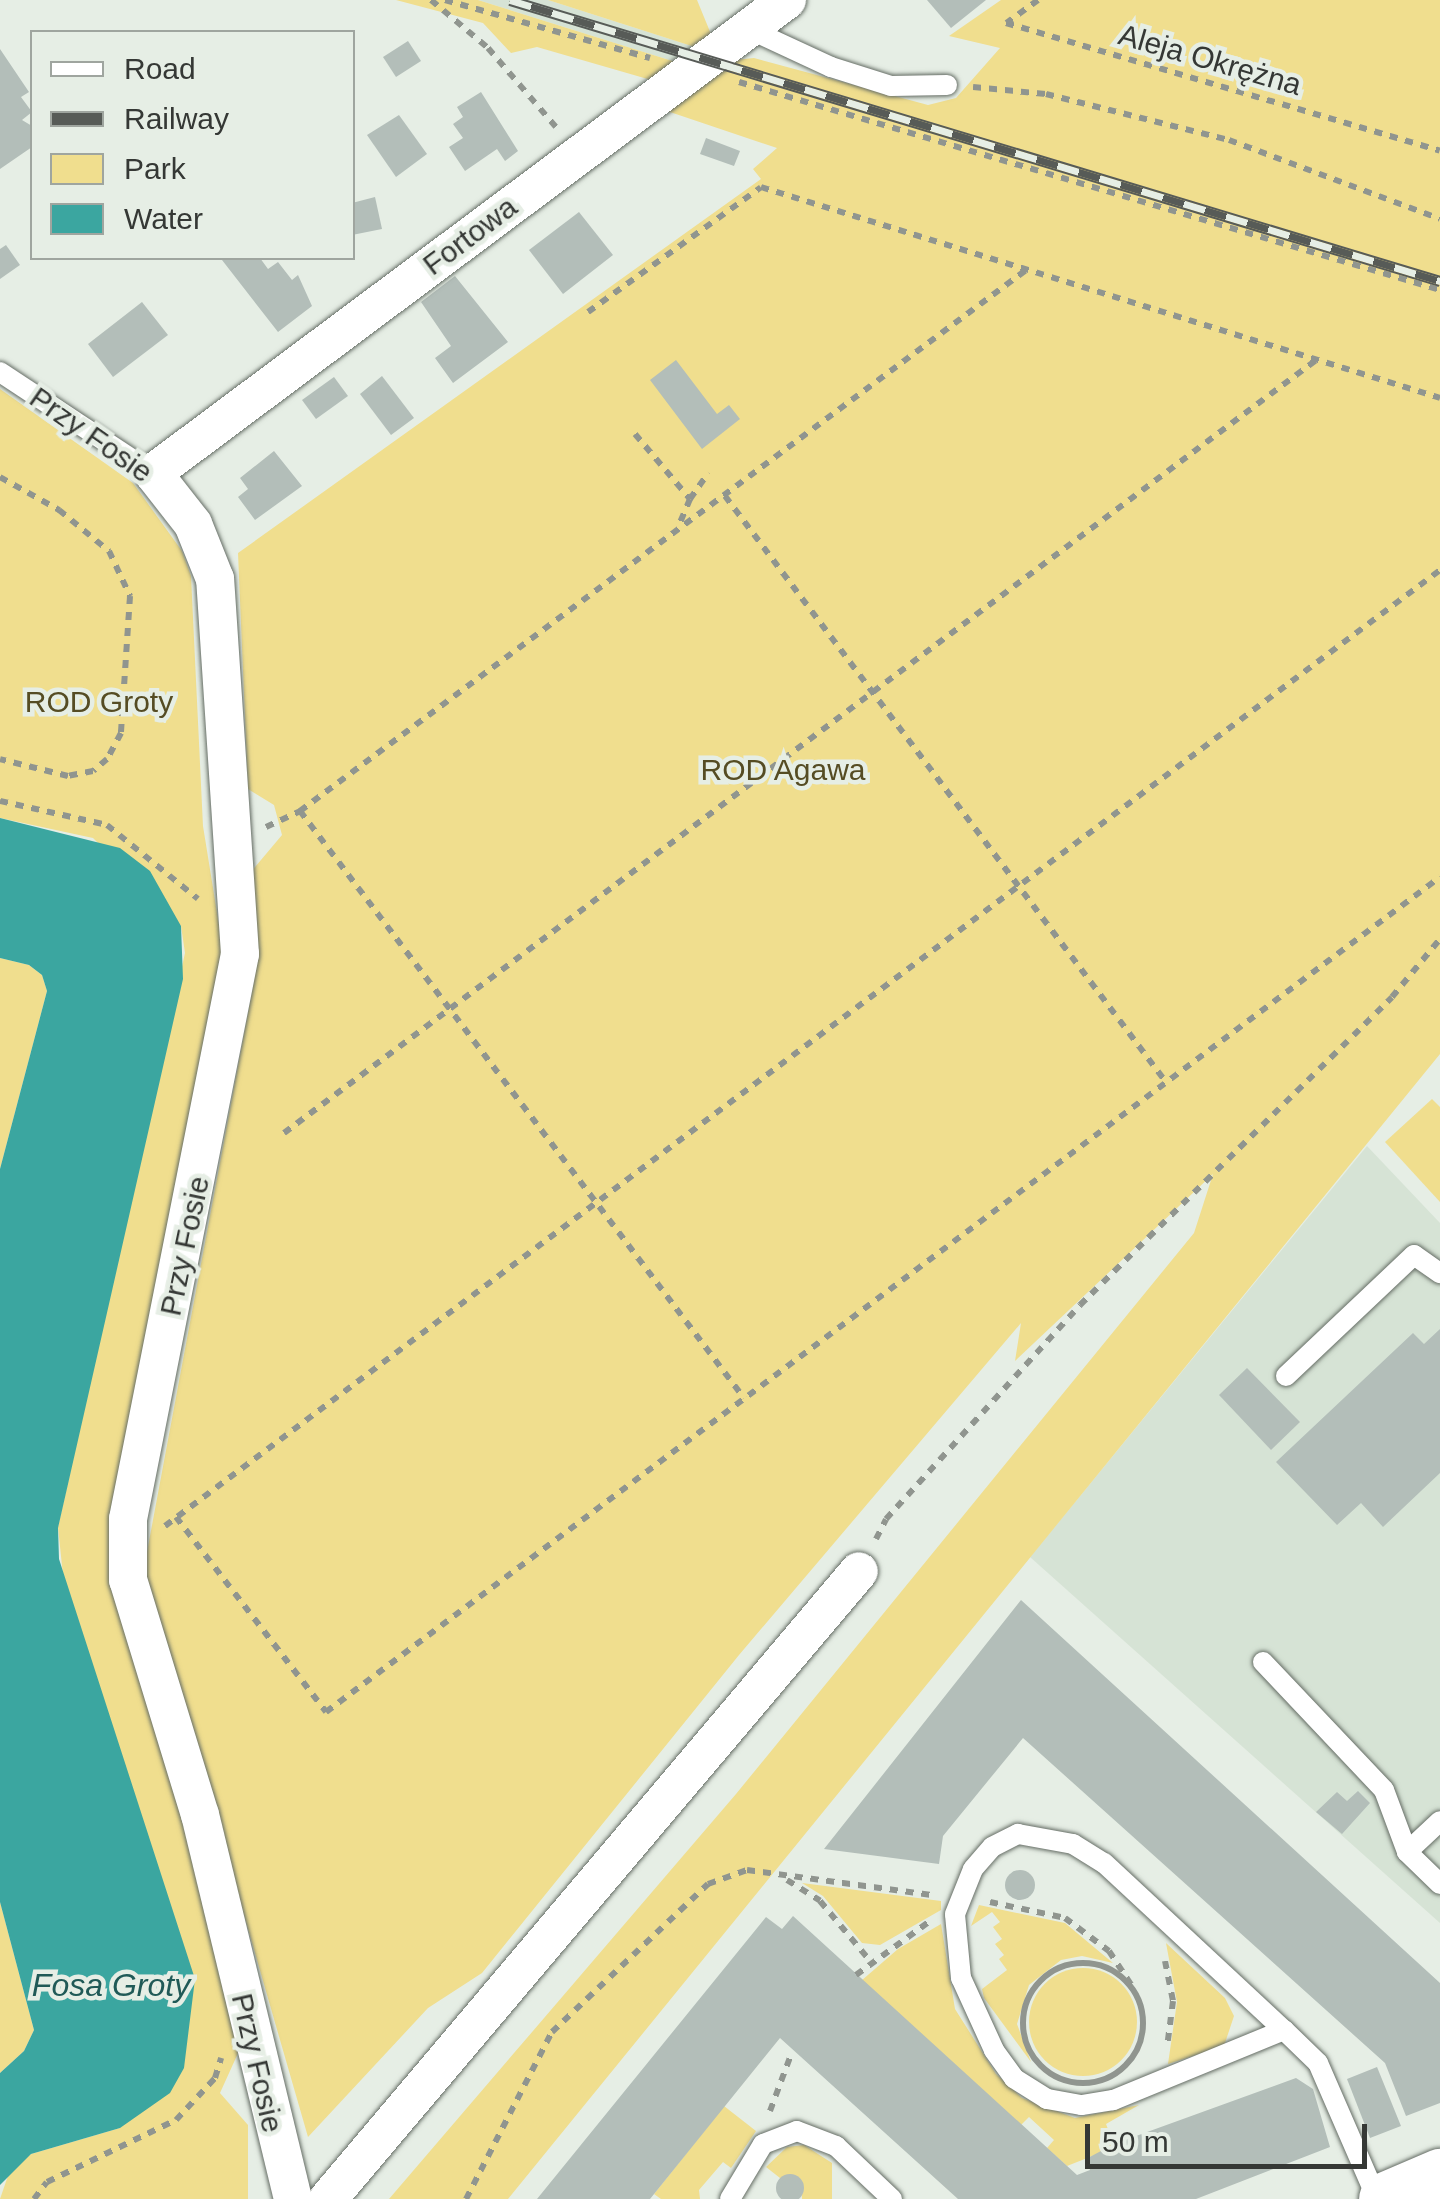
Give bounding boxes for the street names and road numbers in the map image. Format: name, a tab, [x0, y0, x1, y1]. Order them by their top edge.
street label: Aleja Okrężna	[1114, 17, 1306, 103]
street label: Fortowa	[416, 189, 524, 283]
street label: Przy Fosie	[23, 380, 159, 490]
street label: Przy Fosie	[153, 1173, 217, 1319]
street label: Przy Fosie	[224, 1990, 290, 2136]

